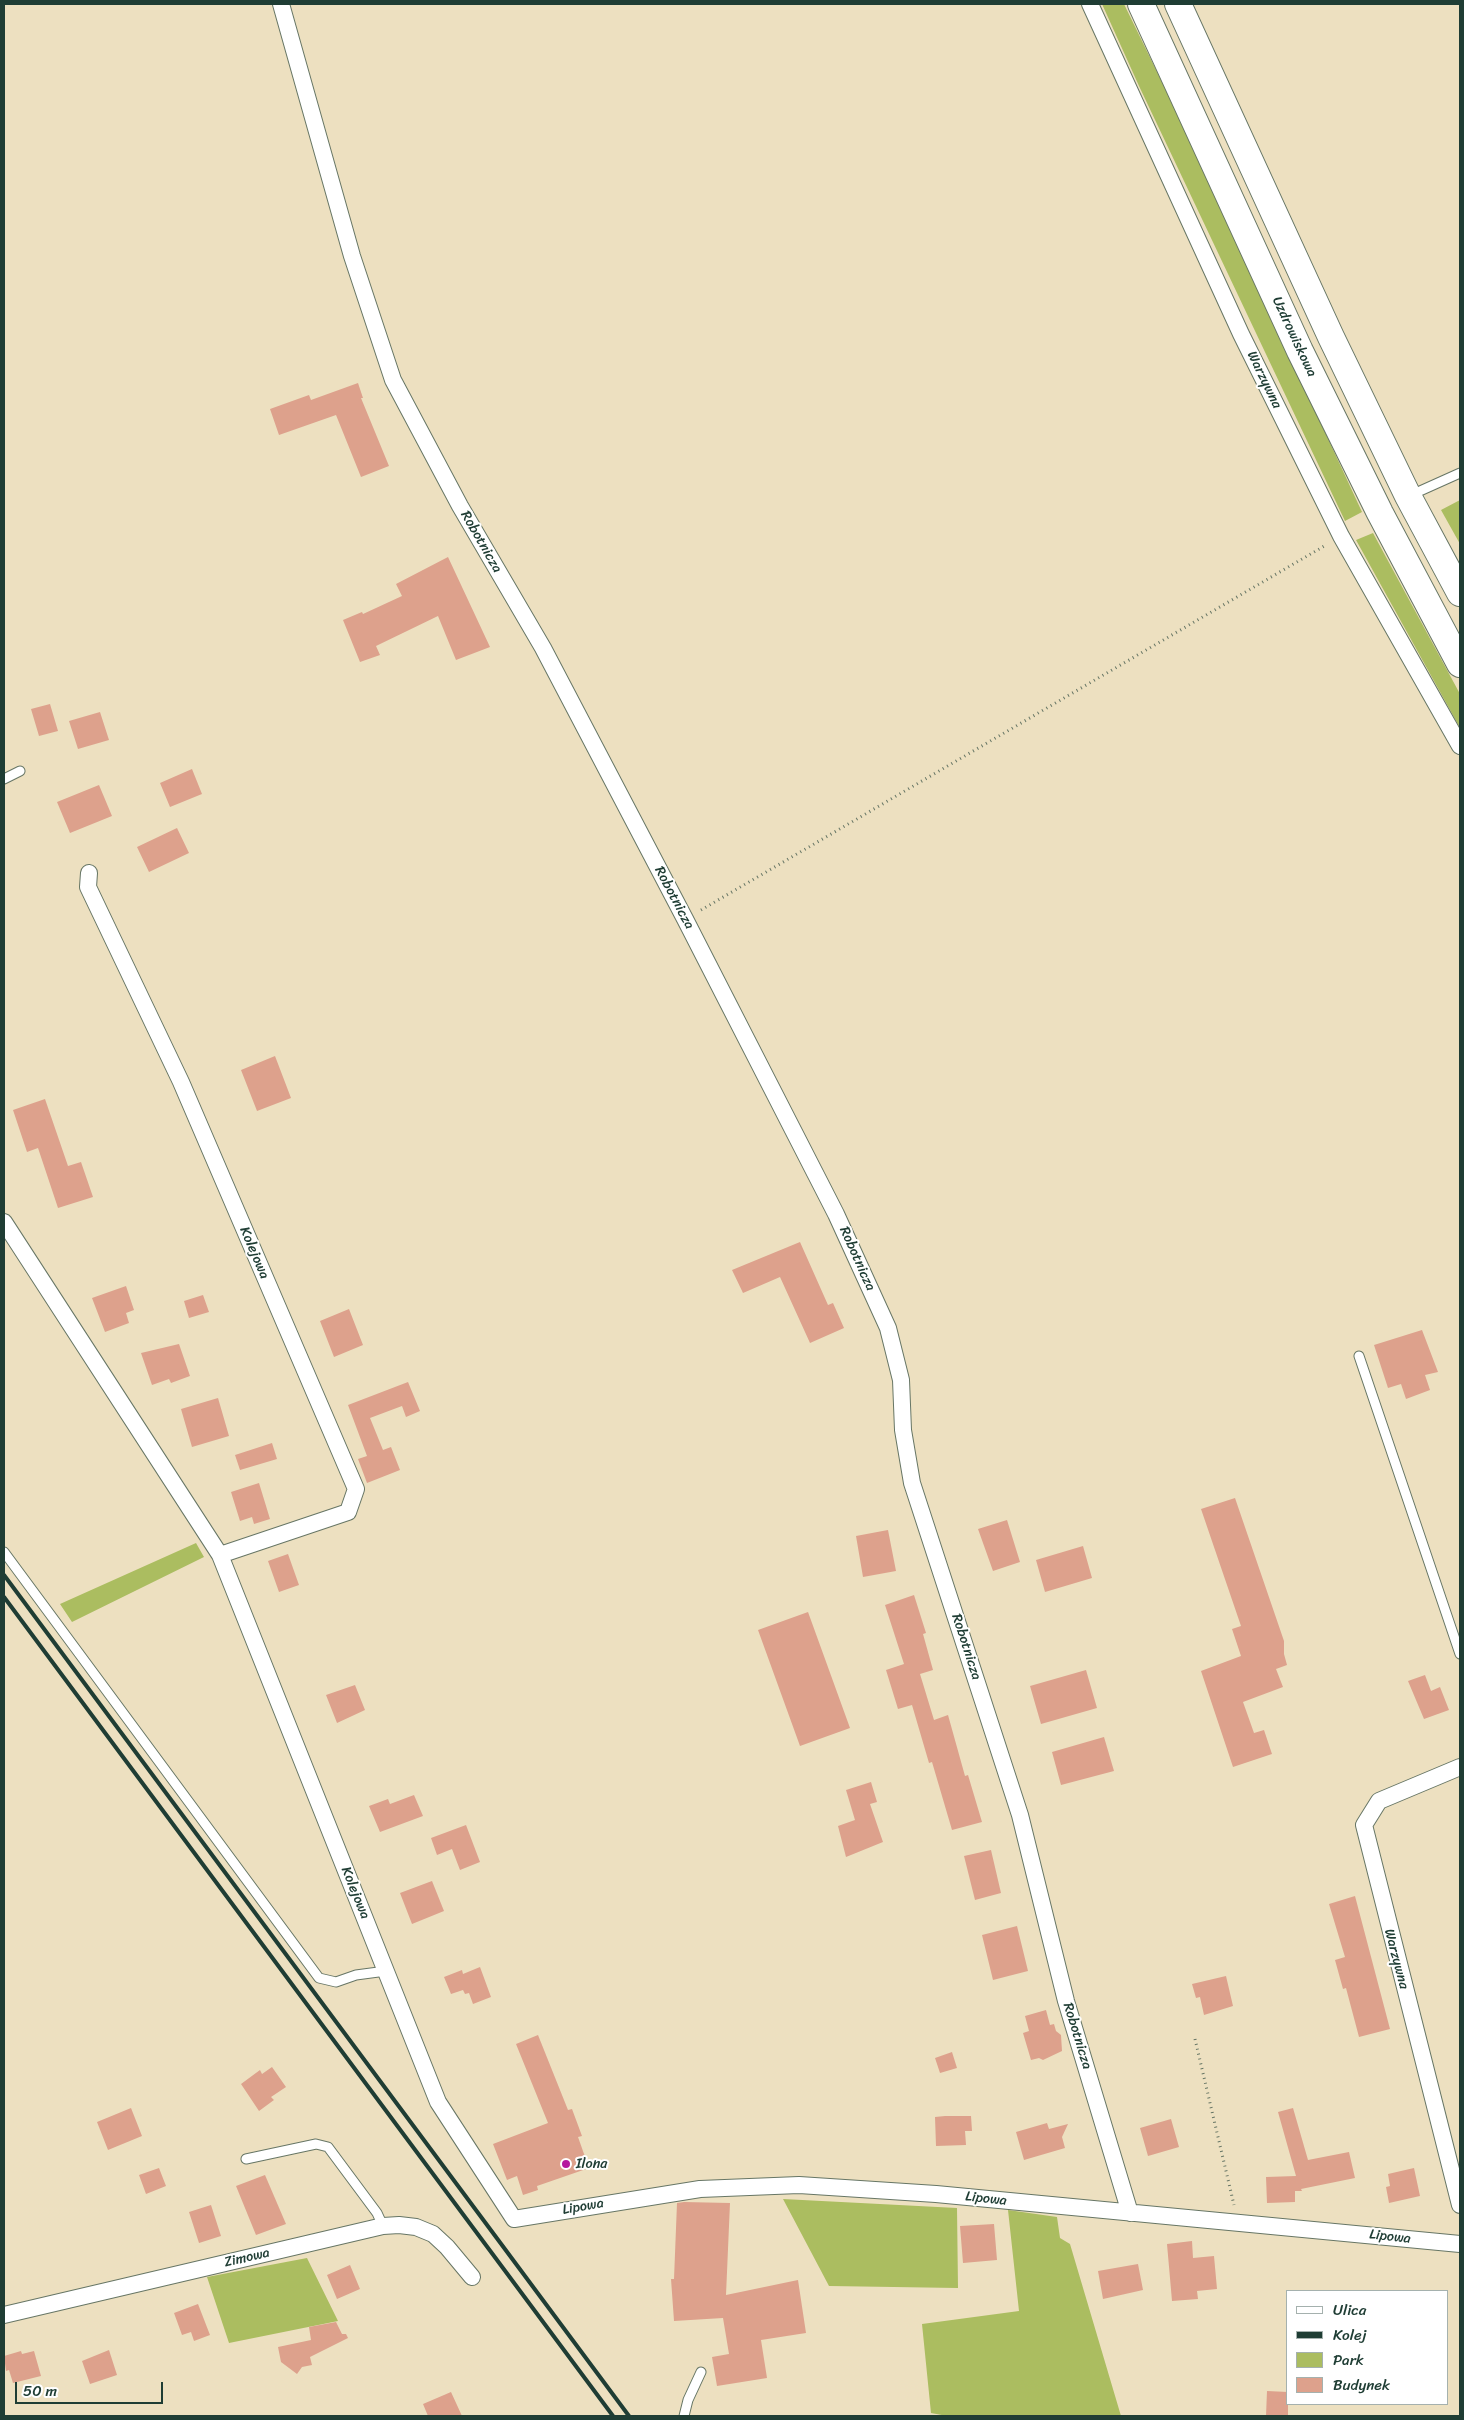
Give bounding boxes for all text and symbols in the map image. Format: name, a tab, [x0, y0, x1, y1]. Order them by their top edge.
street label: Uzdrowiskowa	[1268, 294, 1320, 380]
street label: Warzywna	[1243, 349, 1285, 411]
street label: Robotnicza	[457, 508, 505, 576]
street label: Robotnicza	[650, 864, 698, 932]
street label: Kolejowa	[236, 1224, 272, 1282]
street label: Robotnicza	[835, 1224, 879, 1294]
street label: Robotnicza	[947, 1612, 985, 1682]
street label: Kolejowa	[337, 1864, 373, 1922]
street label: Warzywna	[1380, 1927, 1412, 1991]
street label: Robotnicza	[1059, 2001, 1095, 2071]
place label: Ilona	[576, 2156, 607, 2172]
marker: Ilona	[560, 2158, 572, 2170]
street label: Lipowa	[964, 2188, 1008, 2210]
street label: Lipowa	[561, 2195, 605, 2219]
street label: Lipowa	[1368, 2226, 1412, 2248]
street label: Zimowa	[223, 2245, 271, 2271]
legend	[1286, 2290, 1449, 2405]
text: Ulica	[1333, 2297, 1366, 2323]
text: Kolej	[1333, 2322, 1367, 2348]
text: Park	[1333, 2347, 1364, 2373]
scale bar	[18, 2372, 165, 2404]
text: Budynek	[1333, 2372, 1390, 2398]
text: 50 m	[23, 2378, 57, 2404]

